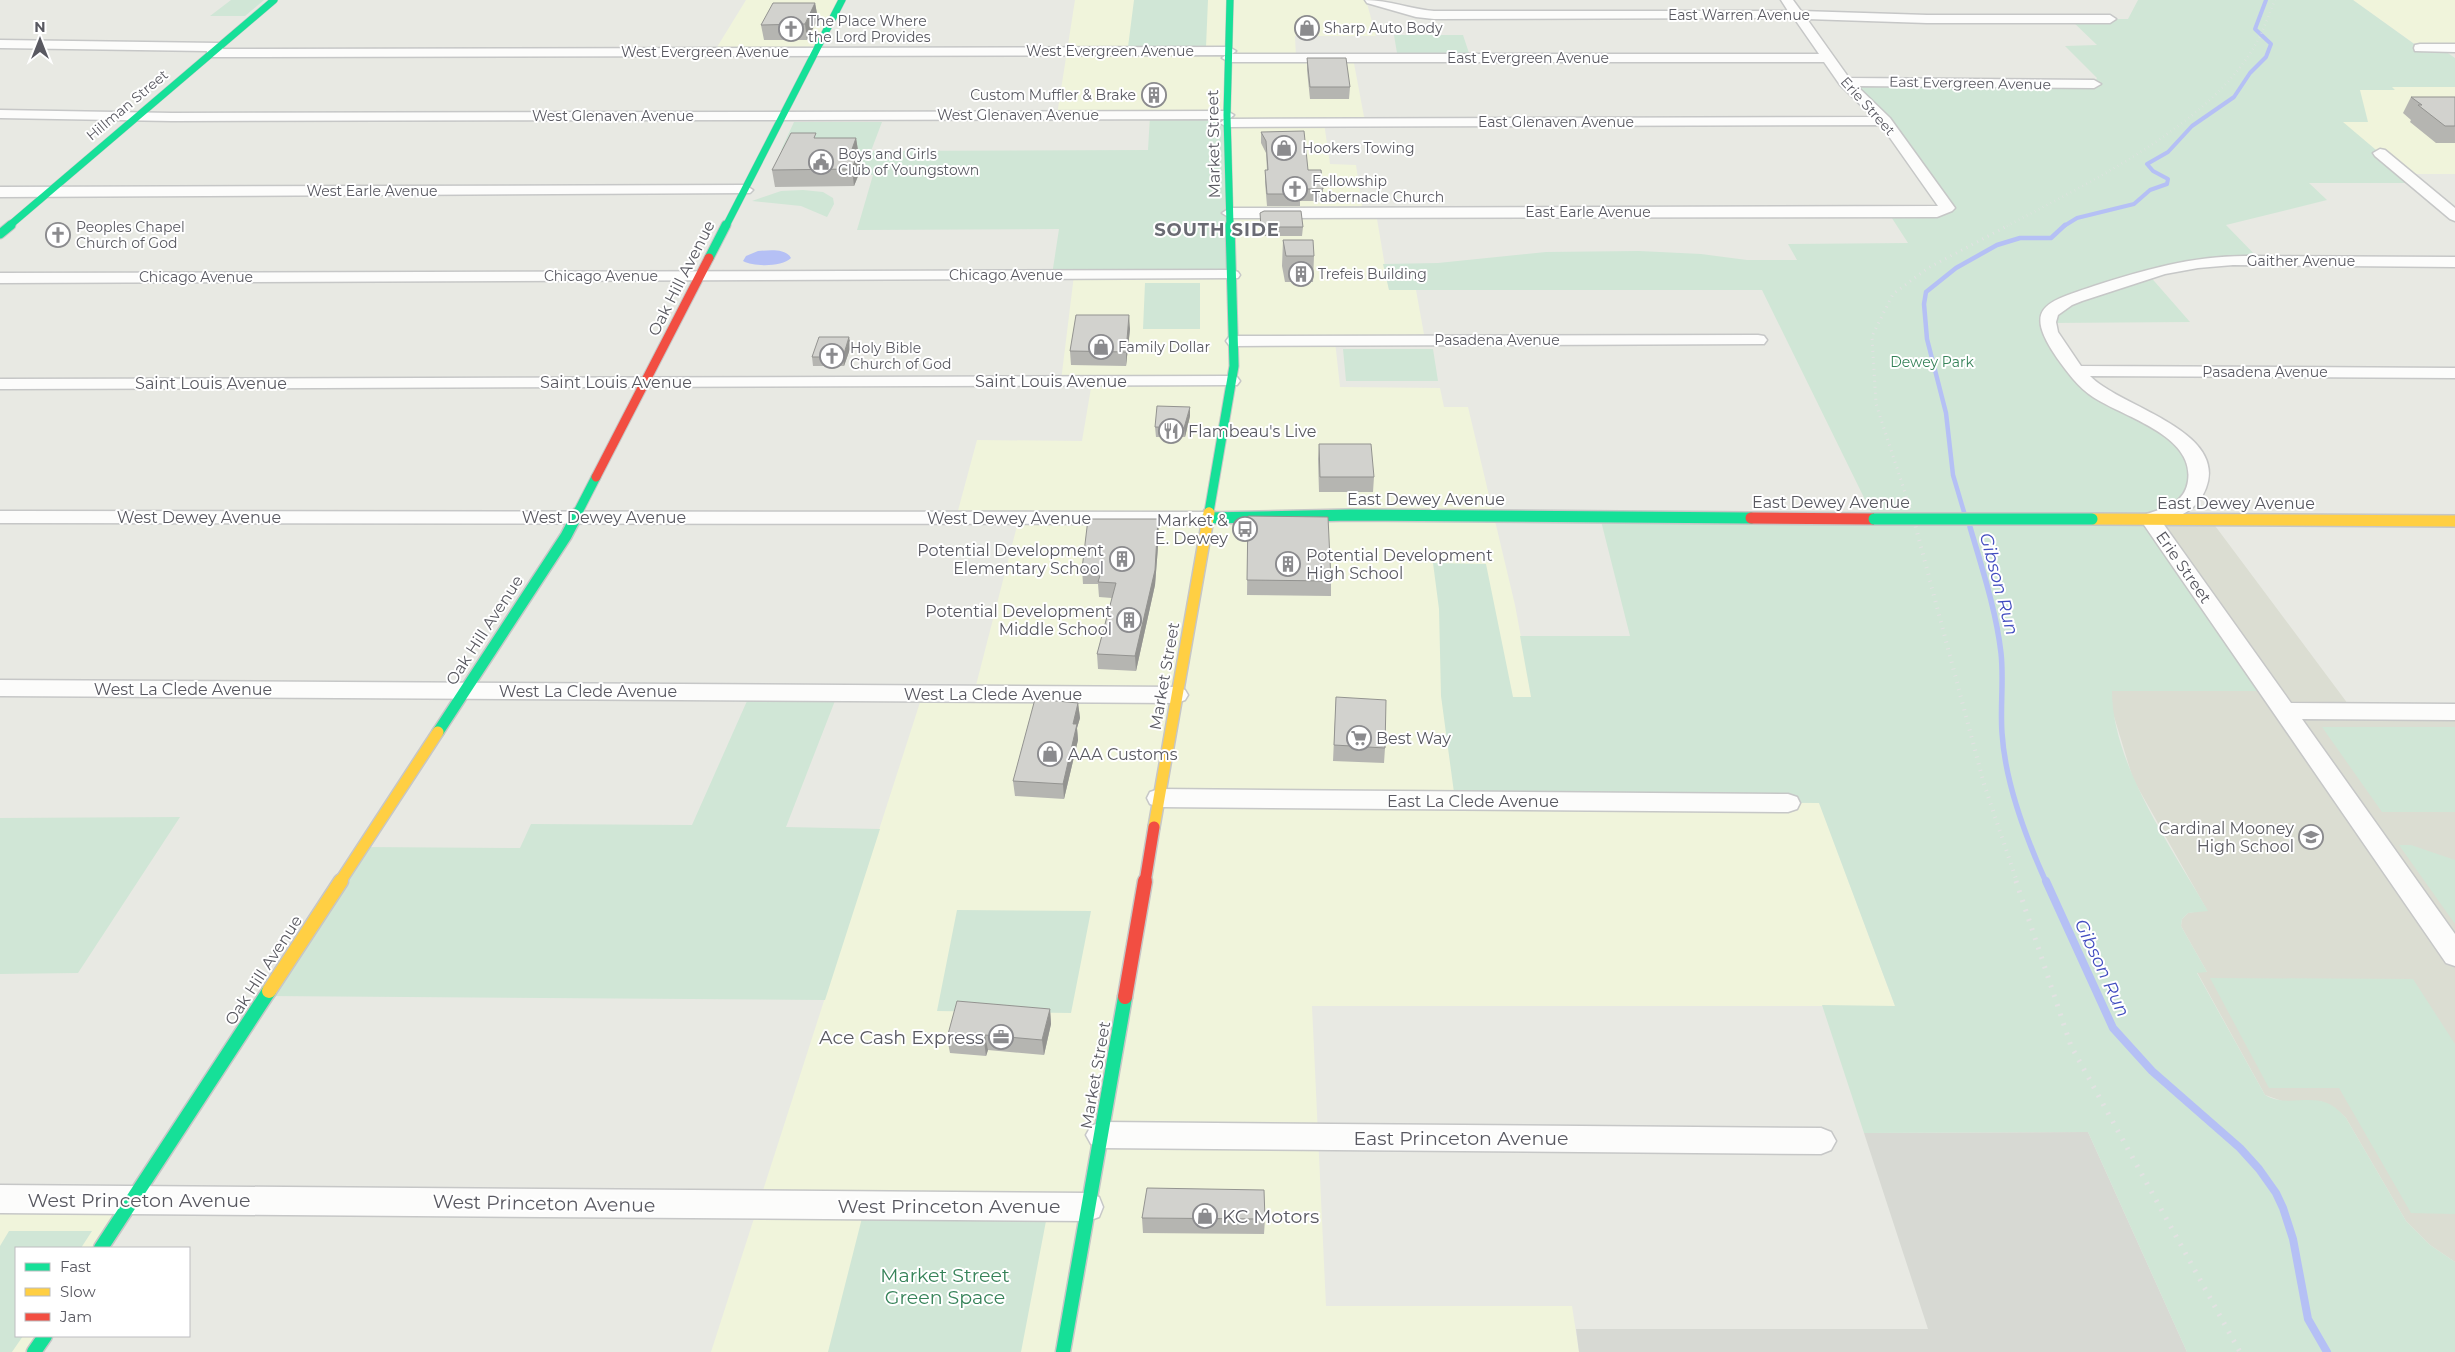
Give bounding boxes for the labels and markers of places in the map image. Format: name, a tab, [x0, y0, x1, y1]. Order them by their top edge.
place label: The Place Where the Lord Provides	[808, 12, 931, 46]
shop icon: Sharp Auto Body	[1294, 15, 1320, 41]
church icon: The Place Where the Lord Provides	[778, 16, 804, 42]
place label: Sharp Auto Body	[1324, 19, 1443, 37]
building icon: Custom Muffler & Brake	[1141, 82, 1167, 108]
place label: Custom Muffler & Brake	[970, 86, 1136, 104]
shop icon: Hookers Towing	[1271, 135, 1297, 161]
place label: Hookers Towing	[1302, 139, 1415, 157]
place label: Boys and Girls Club of Youngstown	[838, 145, 979, 179]
public building icon: Boys and Girls Club of Youngstown	[808, 149, 834, 175]
place label: Fellowship Tabernacle Church	[1312, 172, 1444, 206]
church icon: Fellowship Tabernacle Church	[1282, 176, 1308, 202]
place label: Peoples Chapel Church of God	[76, 218, 185, 252]
church icon: Peoples Chapel Church of God	[45, 222, 71, 248]
building icon: Trefeis Building	[1288, 261, 1314, 287]
place label: Trefeis Building	[1318, 265, 1427, 283]
shop icon: Family Dollar	[1088, 334, 1114, 360]
place label: Family Dollar	[1118, 338, 1211, 356]
place label: Holy Bible Church of God	[850, 339, 951, 373]
church icon: Holy Bible Church of God	[819, 343, 845, 369]
restaurant icon: Flambeau's Live	[1158, 418, 1184, 444]
place label: Flambeau's Live	[1188, 422, 1316, 441]
place label: Market & E. Dewey	[1155, 511, 1228, 548]
bus stop icon: Market & E. Dewey	[1232, 516, 1258, 542]
place label: Potential Development Elementary School	[917, 541, 1104, 578]
building icon: Potential Development Elementary School	[1109, 546, 1135, 572]
place label: Potential Development High School	[1306, 546, 1493, 583]
building icon: Potential Development High School	[1275, 551, 1301, 577]
place label: Potential Development Middle School	[925, 602, 1112, 639]
building icon: Potential Development Middle School	[1116, 607, 1142, 633]
supermarket icon: Best Way	[1346, 725, 1372, 751]
place label: Best Way	[1376, 729, 1451, 748]
shop icon: AAA Customs	[1037, 741, 1063, 767]
place label: AAA Customs	[1068, 745, 1178, 764]
place label: Cardinal Mooney High School	[2159, 819, 2294, 856]
school or university icon: Cardinal Mooney High School	[2298, 824, 2324, 850]
office icon: Ace Cash Express	[988, 1024, 1014, 1050]
place label: Ace Cash Express	[819, 1026, 984, 1049]
shop icon: KC Motors	[1192, 1203, 1218, 1229]
place label: KC Motors	[1222, 1205, 1319, 1228]

